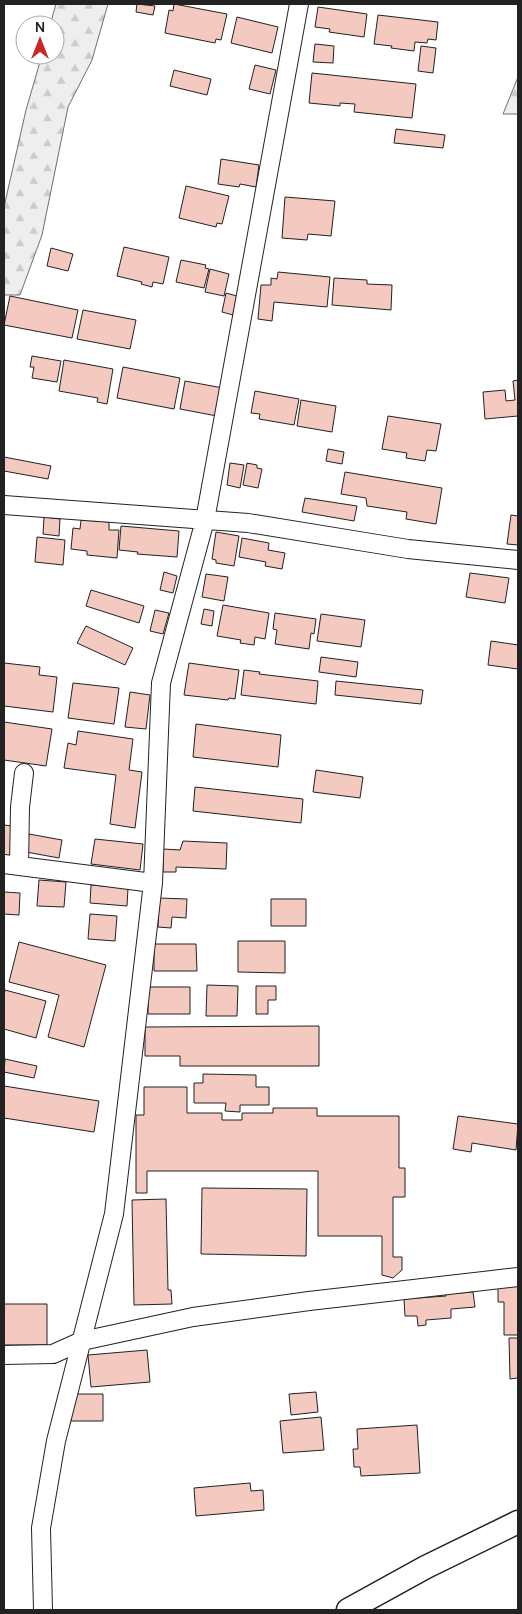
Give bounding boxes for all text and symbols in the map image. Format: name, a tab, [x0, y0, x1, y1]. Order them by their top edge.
north arrow	[15, 15, 65, 65]
text: N	[35, 17, 45, 36]

